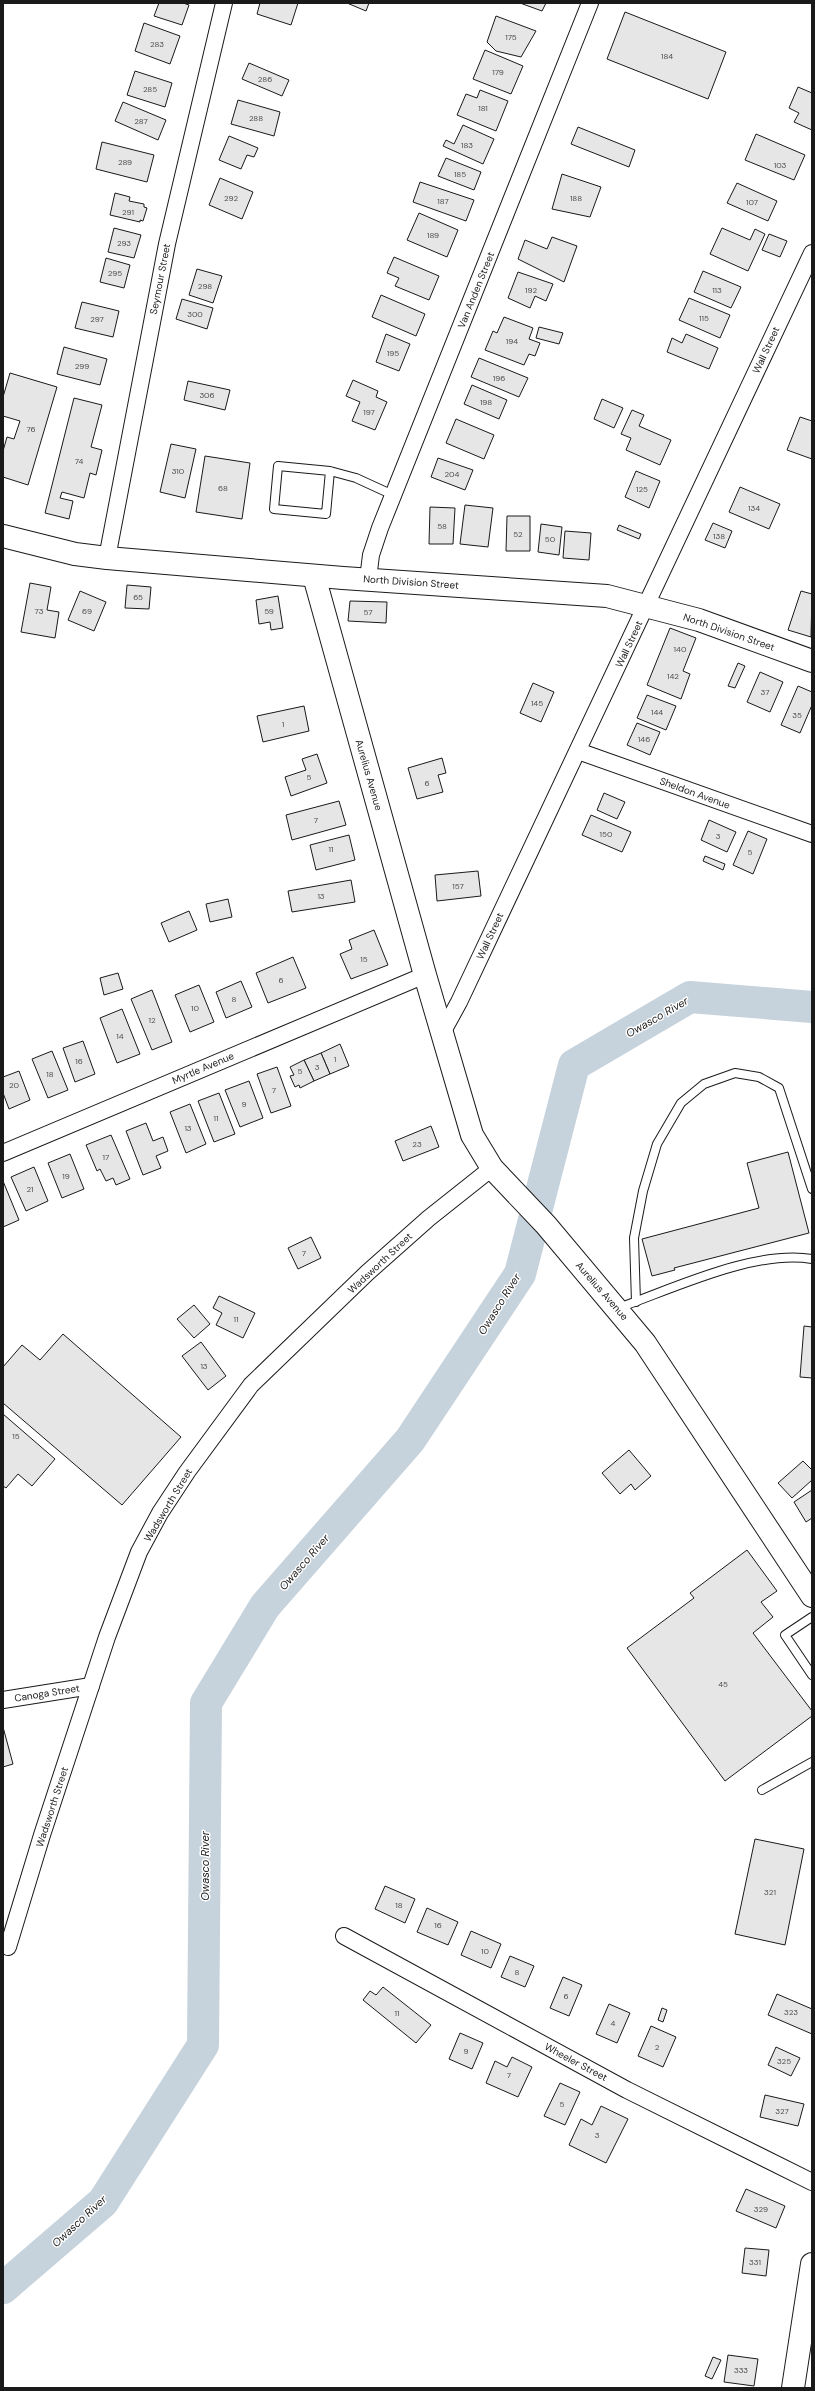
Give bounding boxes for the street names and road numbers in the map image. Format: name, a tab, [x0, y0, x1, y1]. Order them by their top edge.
street label: Seymour Street	[147, 242, 173, 316]
street label: Van Anden Street	[455, 250, 497, 330]
street label: Wall Street	[750, 324, 783, 375]
street label: North Division Street	[363, 572, 459, 592]
street label: North Division Street	[682, 610, 777, 654]
street label: Wall Street	[613, 618, 646, 669]
street label: Aurelius Avenue	[353, 738, 385, 812]
street label: Sheldon Avenue	[658, 774, 732, 812]
street label: Wall Street	[474, 910, 507, 961]
street label: Myrtle Avenue	[170, 1049, 236, 1087]
street label: Wadsworth Street	[345, 1230, 415, 1296]
street label: Aurelius Avenue	[573, 1259, 631, 1323]
street label: Wadsworth Street	[141, 1466, 195, 1544]
street label: Canoga Street	[13, 1681, 81, 1705]
street label: Wadsworth Street	[33, 1765, 71, 1849]
street label: Wheeler Street	[542, 2040, 610, 2084]

